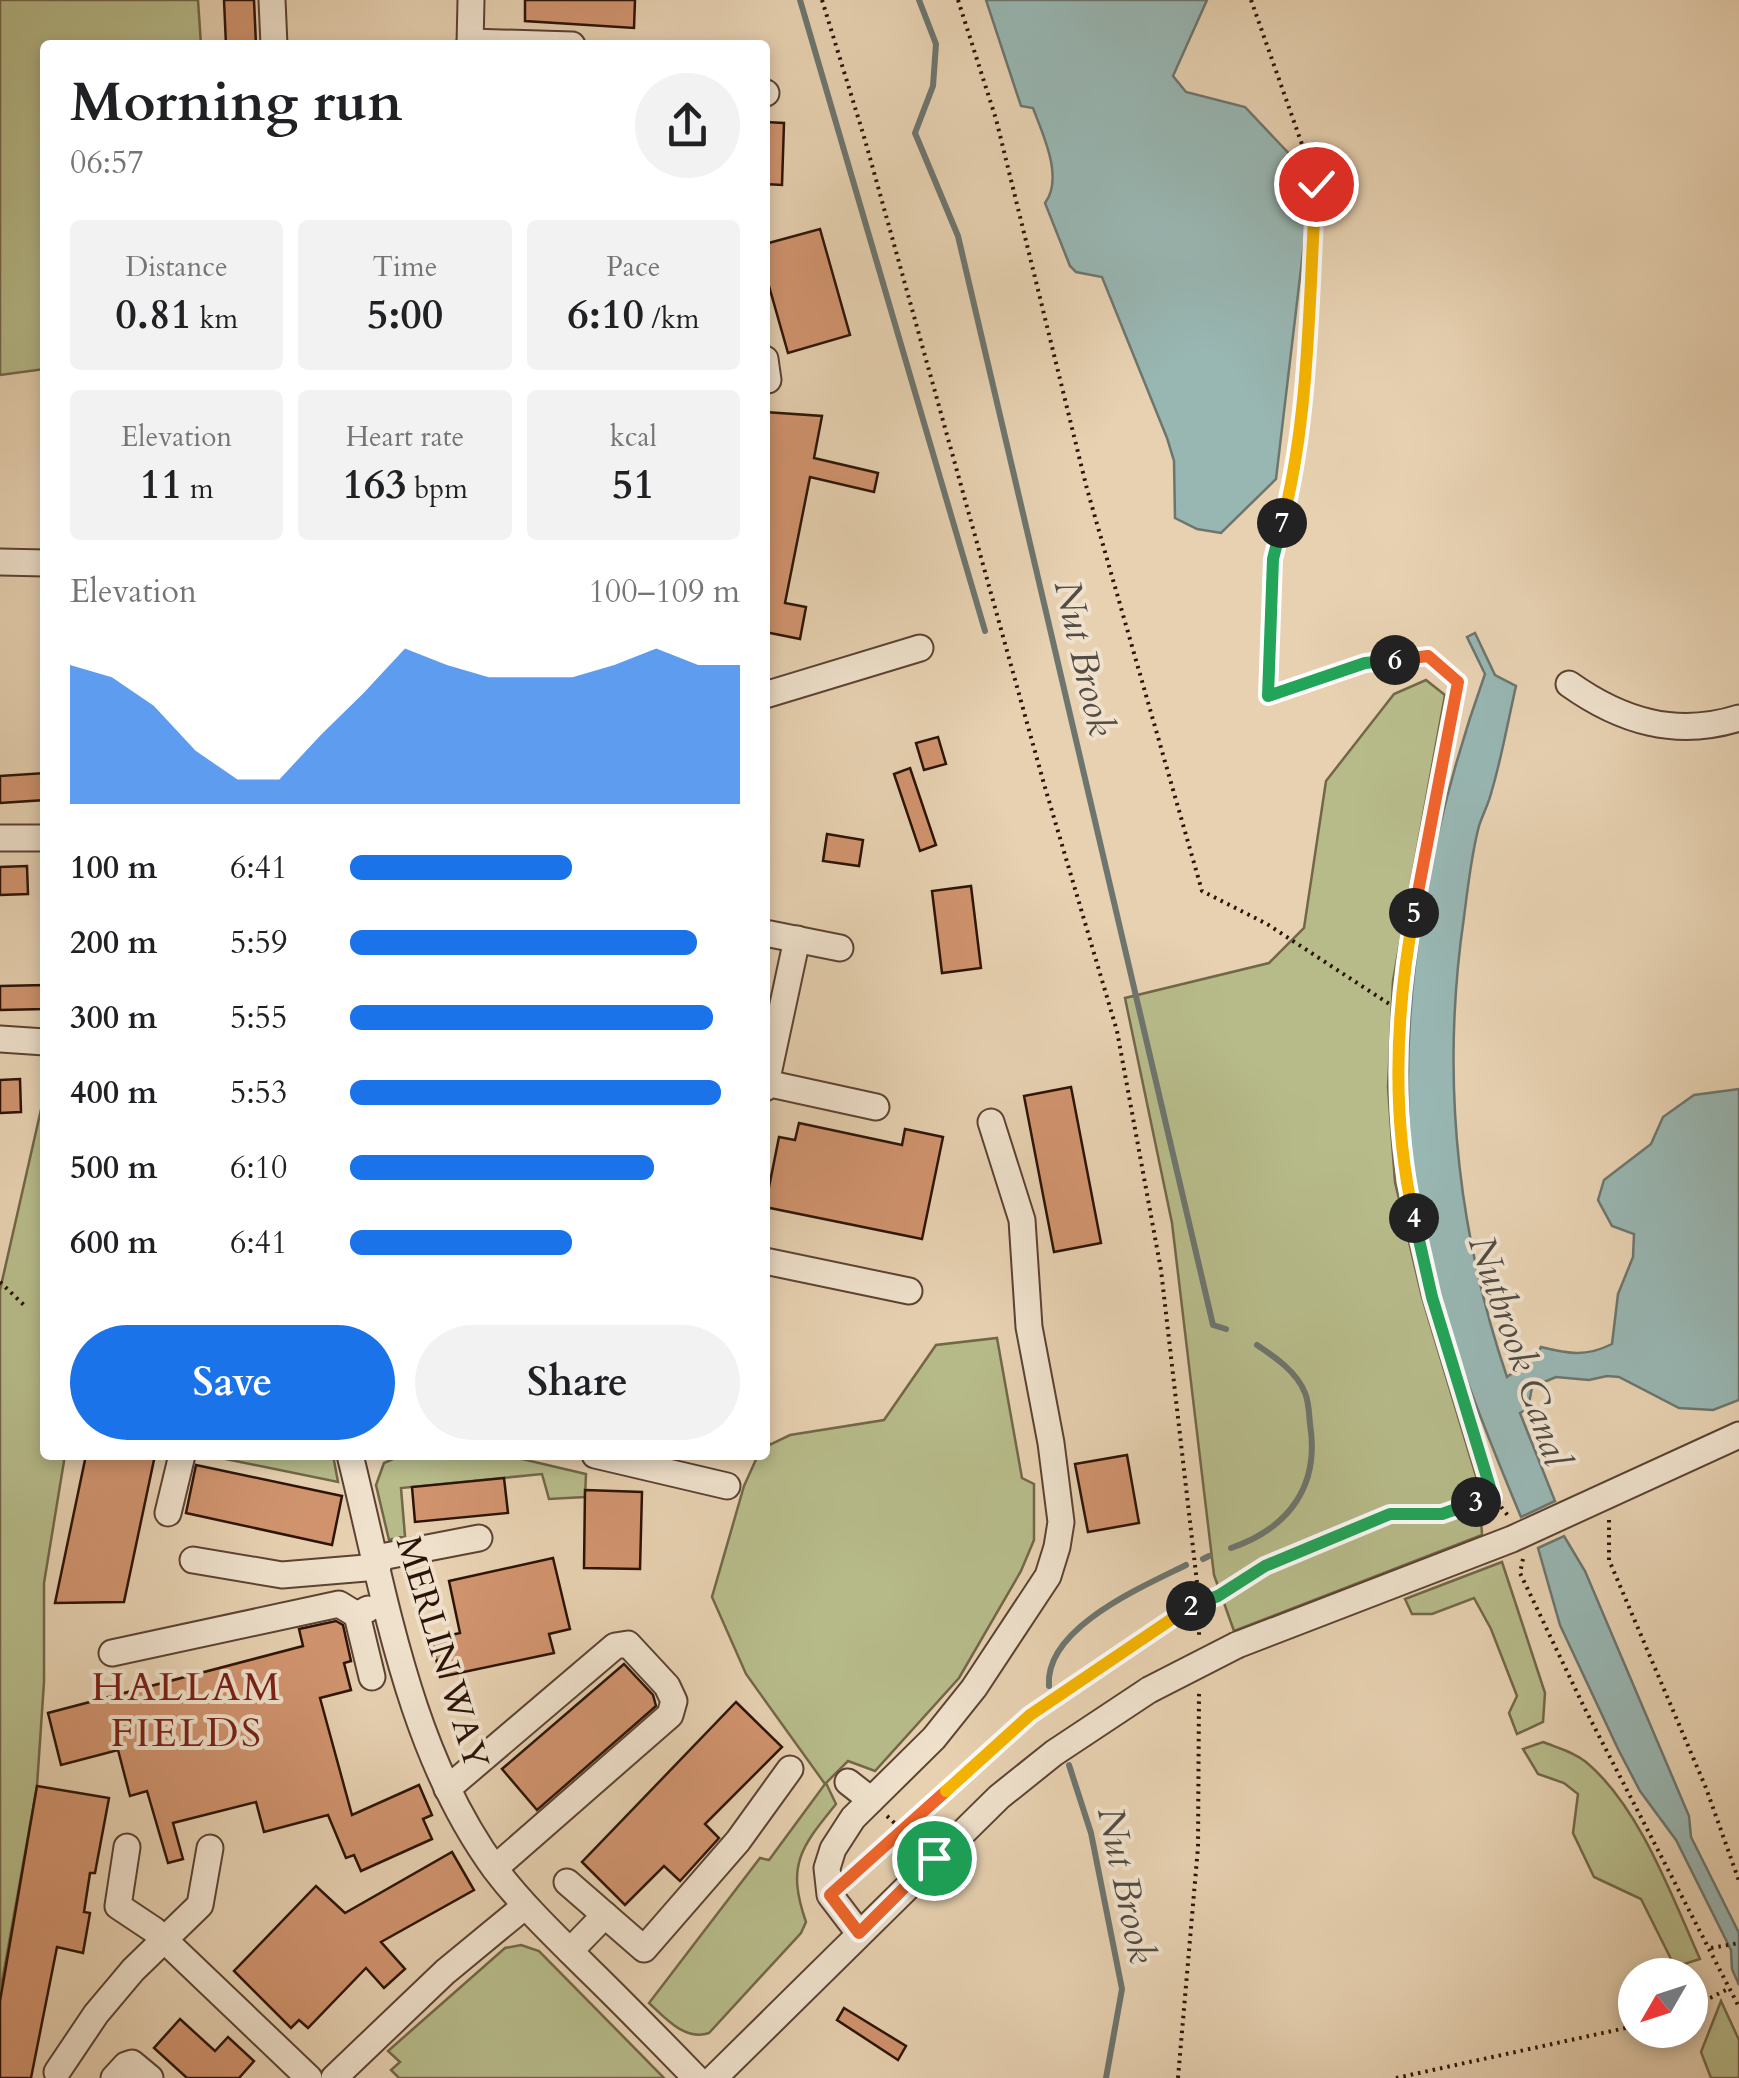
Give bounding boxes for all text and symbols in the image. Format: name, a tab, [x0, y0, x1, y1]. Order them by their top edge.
text: Morning run	[70, 66, 403, 140]
button: share	[635, 73, 740, 178]
text: 06:57	[70, 141, 144, 185]
pin	[1274, 142, 1359, 227]
icon: check	[1289, 157, 1344, 212]
text: Distance	[125, 248, 228, 286]
text: Time	[373, 248, 437, 286]
text: Pace	[606, 248, 660, 286]
text: 0.81	[115, 286, 192, 343]
text: 5:00	[367, 286, 443, 343]
text: 6:10	[567, 286, 644, 343]
text: km	[192, 300, 238, 338]
text: /km	[644, 300, 699, 338]
text: Elevation	[121, 418, 232, 456]
text: Heart rate	[346, 418, 464, 456]
text: kcal	[610, 418, 657, 456]
text: 11	[140, 456, 183, 513]
text: 163	[342, 456, 407, 513]
text: 51	[612, 456, 655, 513]
text: m	[183, 470, 214, 508]
text: bpm	[407, 470, 468, 508]
pin: 7	[1257, 498, 1307, 548]
text: 7	[1275, 504, 1289, 542]
text: Elevation	[70, 570, 197, 614]
text: 100–109 m	[588, 570, 740, 614]
water label: Nut Brook	[1041, 575, 1127, 741]
pin: 6	[1370, 635, 1420, 685]
text: 6	[1388, 641, 1402, 679]
text: 100 m	[70, 846, 157, 890]
text: 6:41	[230, 846, 287, 890]
pin: 5	[1389, 888, 1439, 938]
text: 5	[1407, 894, 1421, 932]
text: 200 m	[70, 921, 157, 965]
text: 5:59	[230, 921, 287, 965]
text: 300 m	[70, 996, 157, 1040]
text: 5:55	[230, 996, 287, 1040]
text: 400 m	[70, 1071, 157, 1115]
text: 5:53	[230, 1071, 287, 1115]
text: 500 m	[70, 1146, 157, 1190]
text: 6:10	[230, 1146, 287, 1190]
pin: 4	[1389, 1193, 1439, 1243]
text: 4	[1407, 1199, 1421, 1237]
text: 600 m	[70, 1221, 157, 1265]
text: 6:41	[230, 1221, 287, 1265]
water label: Nutbrook Canal	[1455, 1229, 1583, 1475]
button: Save	[70, 1325, 395, 1440]
button: Share	[415, 1325, 740, 1440]
pin: 3	[1451, 1477, 1501, 1527]
text: 3	[1469, 1483, 1483, 1521]
street label: MERLIN WAY	[384, 1530, 500, 1775]
pin: 2	[1166, 1581, 1216, 1631]
text: 2	[1184, 1587, 1198, 1625]
district label: HALLAM FIELDS	[91, 1660, 283, 1761]
water label: Nut Brook	[1084, 1802, 1168, 1968]
pin	[892, 1816, 977, 1901]
icon: arrive	[907, 1831, 962, 1886]
north arrow	[1618, 1958, 1708, 2048]
map controls	[1618, 1958, 1708, 2048]

